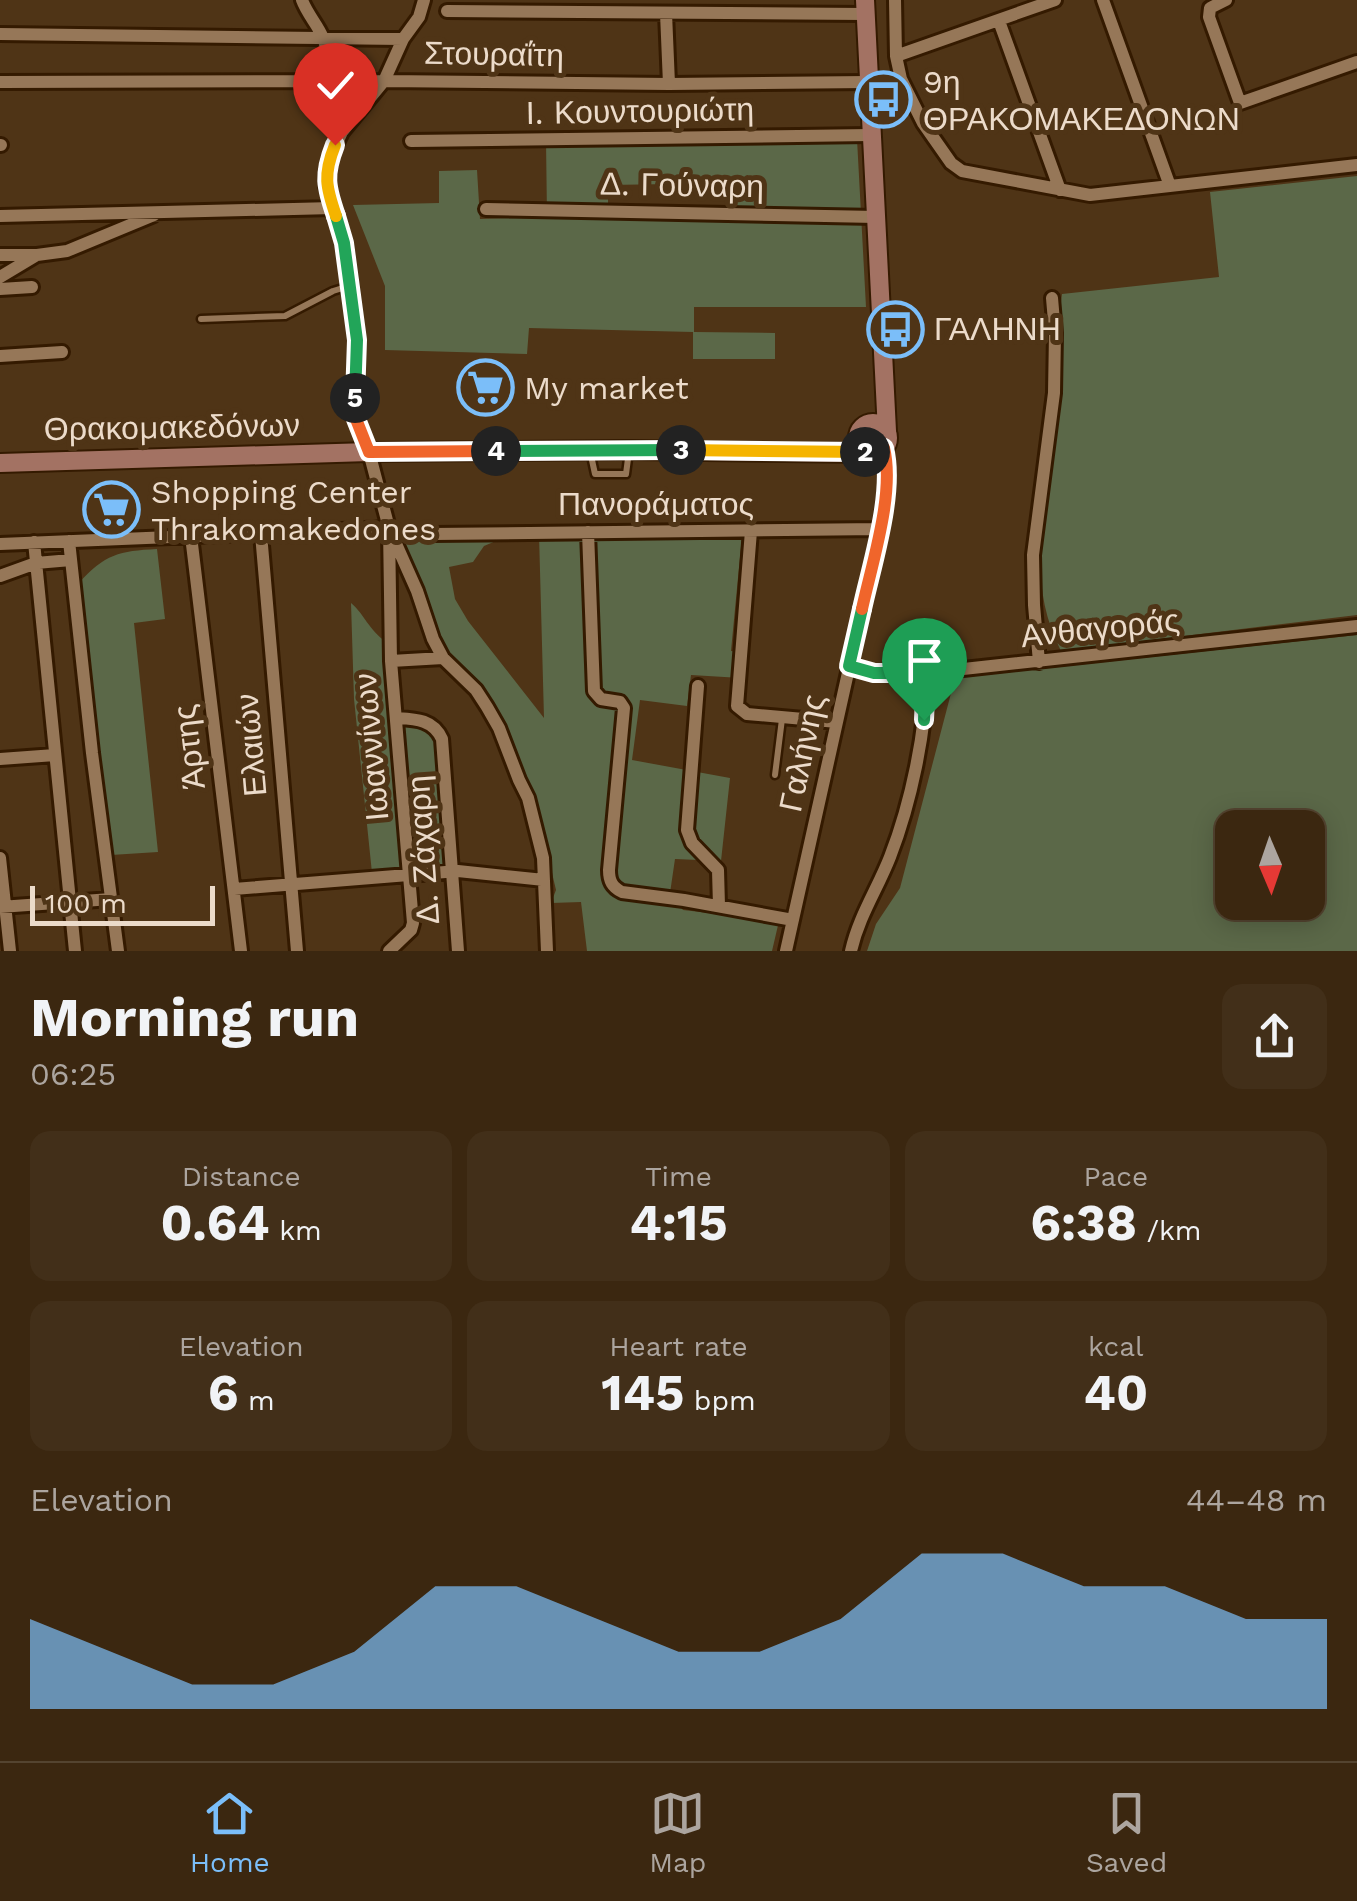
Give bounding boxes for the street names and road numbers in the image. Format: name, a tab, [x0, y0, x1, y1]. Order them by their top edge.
street label: Στουραΐτη	[424, 34, 564, 74]
street label: Ι. Κουντουριώτη	[526, 90, 754, 132]
street label: Δ. Γούναρη	[600, 165, 764, 205]
street label: Θρακομακεδόνων	[44, 406, 300, 448]
street label: Πανοράματος	[558, 485, 754, 523]
street label: Ανθαγοράς	[1019, 601, 1181, 655]
street label: Ιωαννίνων	[346, 671, 396, 823]
street label: Γαλήνης	[771, 691, 833, 815]
street label: Ελαιών	[228, 692, 274, 798]
street label: Άρτης	[165, 703, 213, 791]
street label: Δ. Ζάχαρη	[399, 774, 447, 926]

